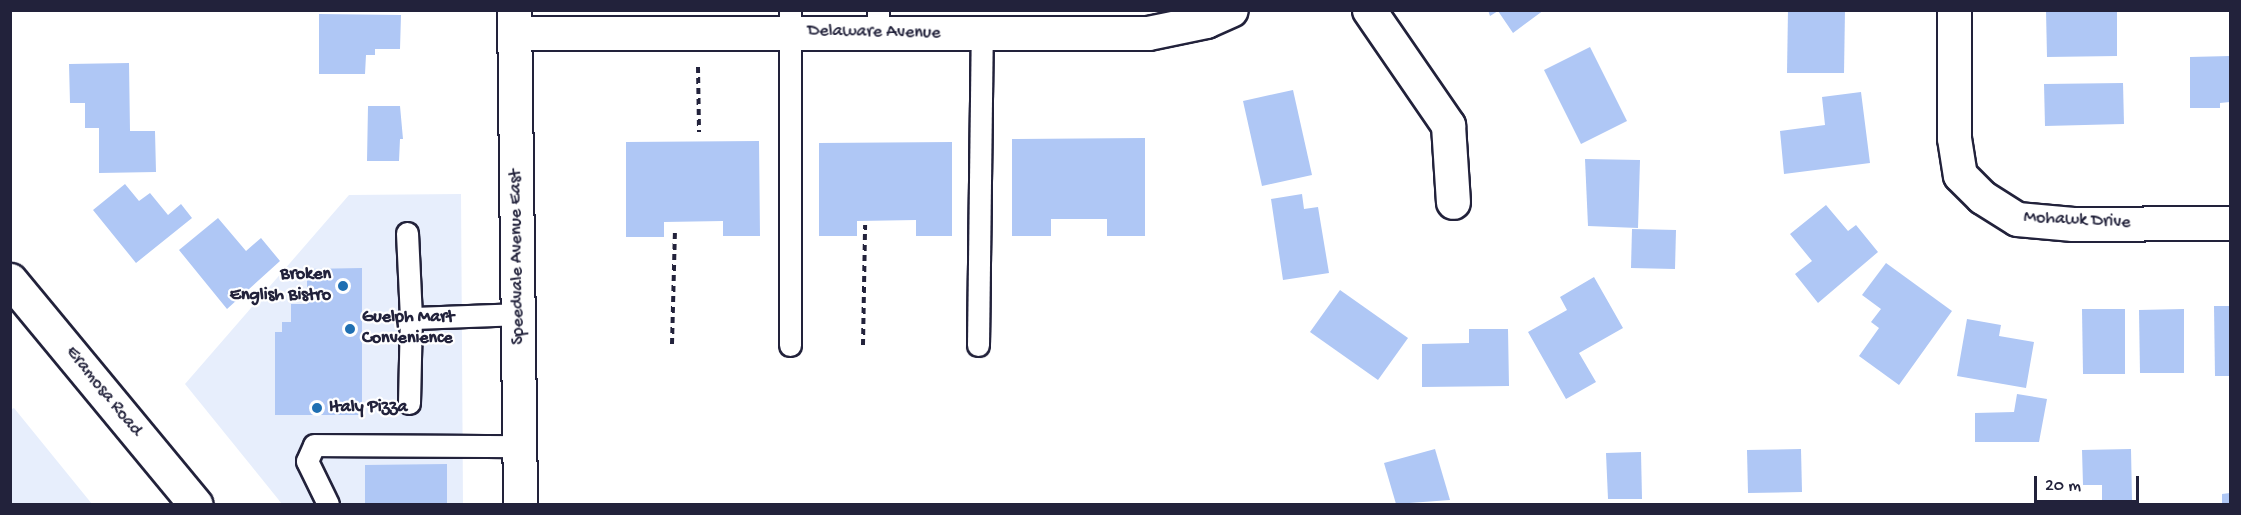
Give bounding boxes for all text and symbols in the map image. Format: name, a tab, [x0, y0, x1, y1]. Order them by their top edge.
street label: Delaware Avenue	[807, 21, 941, 45]
street label: Speedvale Avenue East	[506, 169, 530, 345]
street label: Mohawk Drive	[2023, 207, 2131, 235]
place label: Broken English Bistro	[230, 265, 331, 308]
marker: Broken English Bistro	[336, 279, 350, 293]
place label: Guelph Mart Convenience	[362, 308, 454, 350]
marker: Guelph Mart Convenience	[343, 322, 357, 336]
street label: Eramosa Road	[60, 342, 146, 442]
place label: Italy Pizza	[329, 397, 407, 419]
marker: Italy Pizza	[310, 401, 324, 415]
scale bar	[2037, 464, 2142, 502]
text: 20 m	[2045, 476, 2081, 497]

